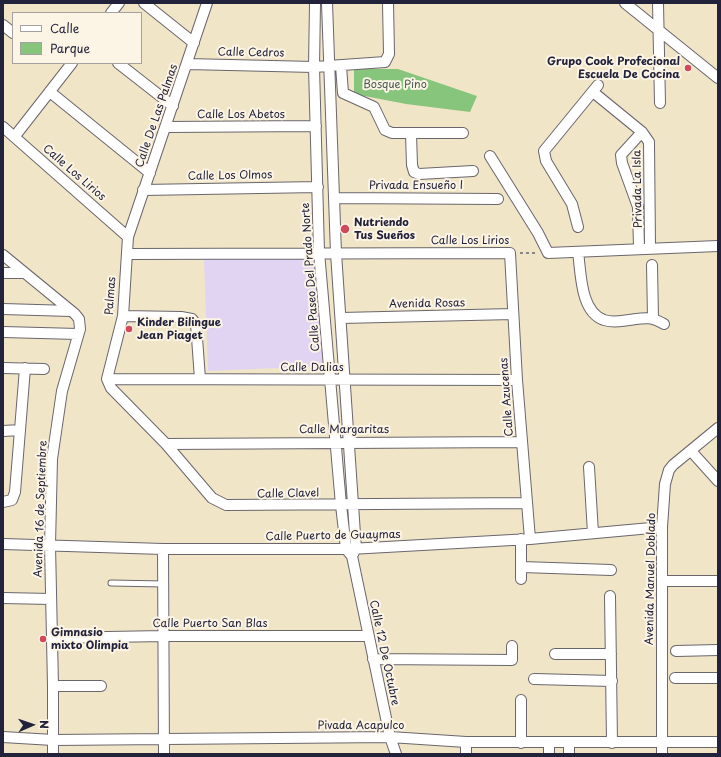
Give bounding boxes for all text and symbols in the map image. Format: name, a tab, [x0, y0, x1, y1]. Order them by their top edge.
legend	[12, 12, 142, 64]
text: Calle	[50, 19, 79, 37]
text: Parque	[50, 39, 90, 57]
street label: Calle Cedros	[218, 46, 284, 60]
place label: Grupo Cook Profecional Escuela De Cocina	[547, 55, 680, 81]
street label: Calle De Las Palmas	[133, 63, 181, 169]
marker: Grupo Cook Profecional Escuela De Cocina	[683, 63, 693, 73]
park label: Bosque Pino	[363, 78, 427, 92]
street label: Calle Los Abetos	[197, 108, 285, 122]
street label: Calle Los Lirios	[40, 142, 108, 204]
street label: Privada La Isla	[631, 150, 645, 228]
street label: Calle Los Olmos	[188, 169, 272, 183]
street label: Privada Ensueño I	[369, 179, 463, 193]
street label: Calle Paseo Del Prado Norte	[299, 202, 323, 352]
place label: Nutriendo Tus Sueños	[354, 216, 415, 242]
marker: Nutriendo Tus Sueños	[339, 223, 351, 235]
street label: Calle Los Lirios	[431, 234, 509, 248]
street label: Palmas	[103, 276, 119, 316]
street label: Avenida Rosas	[389, 297, 465, 311]
place label: Kinder Bilingue Jean Piaget	[137, 316, 221, 342]
marker: Kinder Bilingue Jean Piaget	[124, 324, 134, 334]
street label: Calle Azucenas	[498, 357, 516, 437]
street label: Calle Dalias	[280, 361, 344, 375]
street label: Calle Margaritas	[299, 423, 389, 437]
street label: Avenida 16 de Septiembre	[32, 440, 50, 578]
street label: Calle Clavel	[257, 487, 319, 501]
street label: Avenida Manuel Doblado	[643, 513, 659, 645]
street label: Calle Puerto de Guaymas	[265, 528, 401, 544]
street label: Calle 12 De Octubre	[366, 599, 402, 707]
street label: Calle Puerto San Blas	[152, 617, 268, 631]
place label: Gimnasio mixto Olimpia	[51, 626, 129, 652]
marker: Gimnasio mixto Olimpia	[38, 634, 48, 644]
north arrow	[12, 705, 52, 745]
street label: Pivada Acapulco	[318, 719, 404, 733]
text: N	[36, 720, 53, 729]

